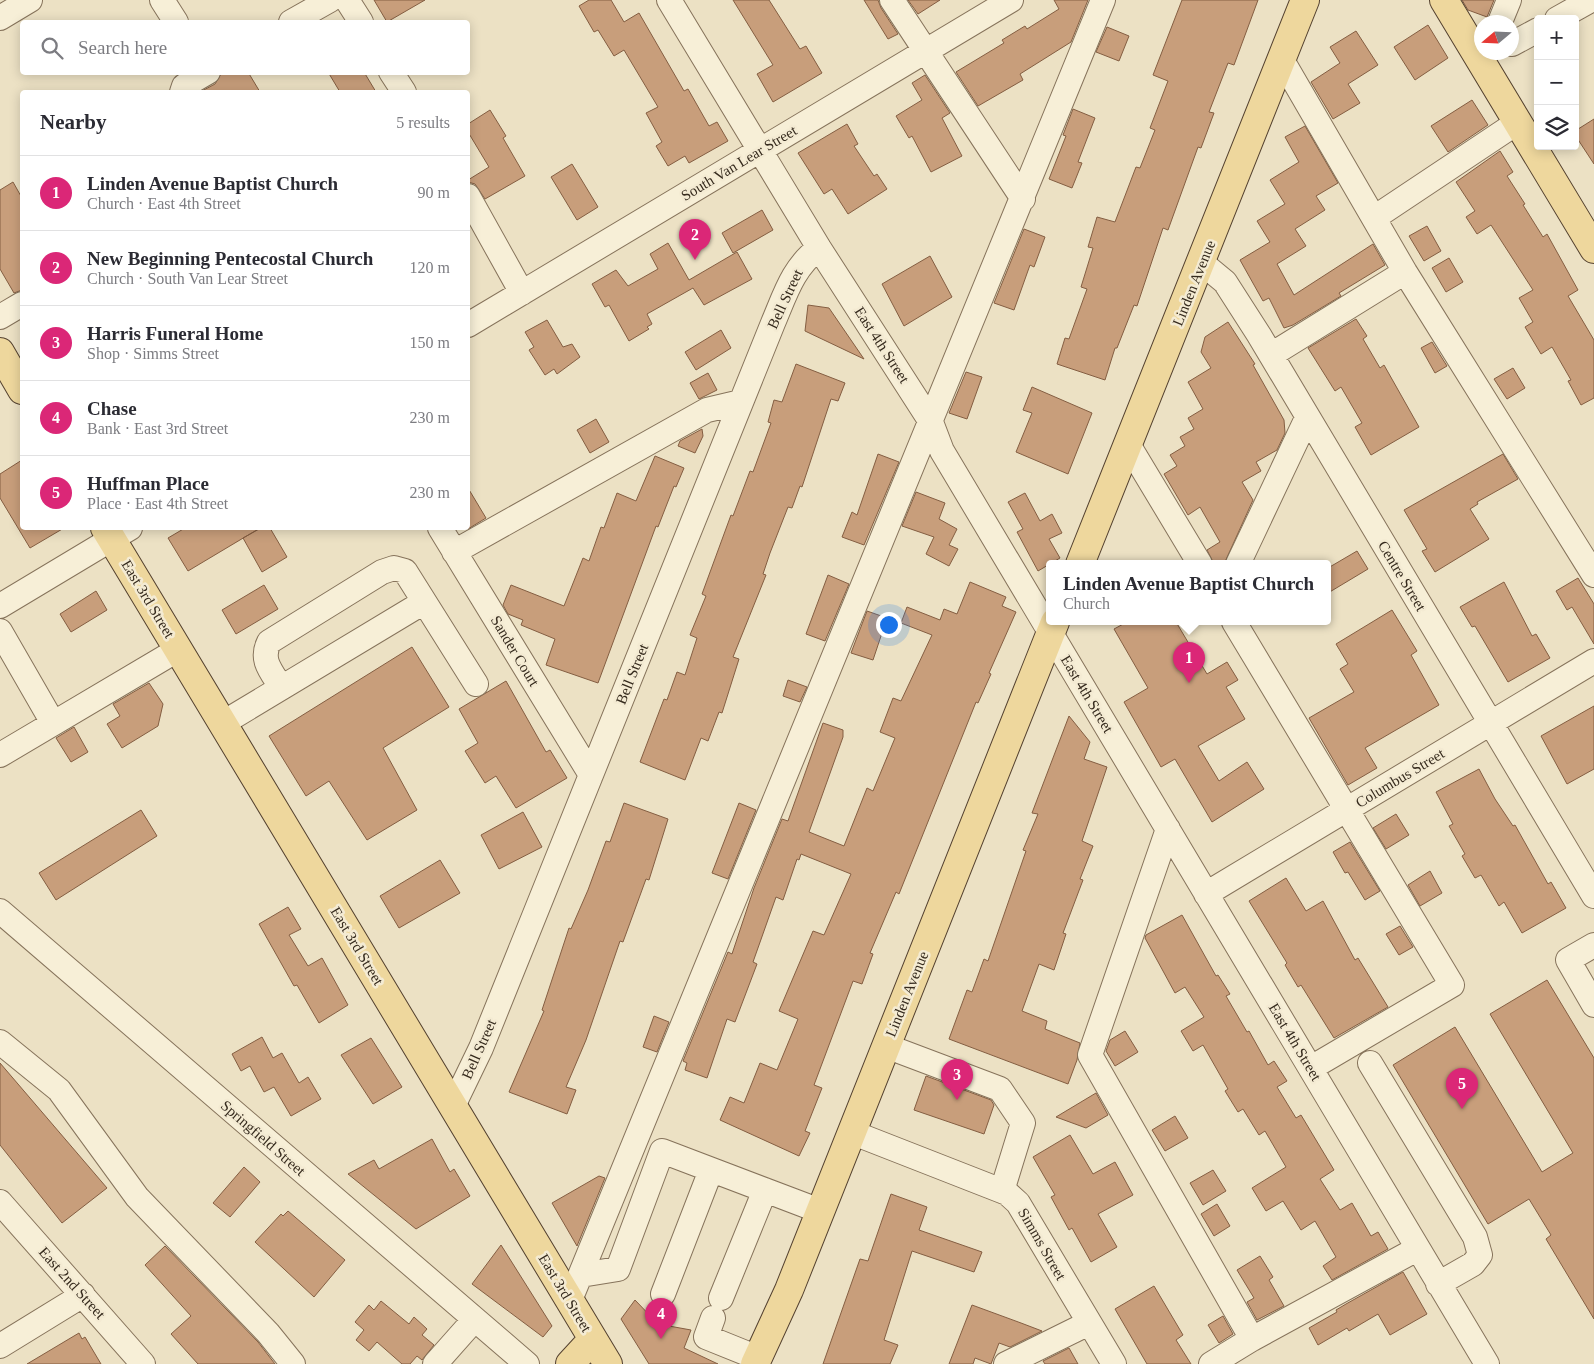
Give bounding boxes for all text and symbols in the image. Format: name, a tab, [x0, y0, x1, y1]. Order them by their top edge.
north arrow	[1474, 15, 1519, 60]
map controls	[1534, 15, 1579, 150]
button: +	[1534, 15, 1579, 60]
search box	[20, 20, 470, 75]
icon: search	[38, 34, 66, 62]
text: Search here	[78, 37, 167, 58]
button: −	[1534, 60, 1579, 105]
button: layers	[1534, 105, 1579, 150]
text: Nearby	[40, 110, 107, 134]
text: 5 results	[396, 114, 450, 131]
street label: South Van Lear Street	[678, 122, 800, 204]
text: Linden Avenue Baptist Church	[87, 173, 338, 194]
text: 1	[52, 184, 60, 201]
text: 90 m	[418, 184, 450, 201]
text: Church · East 4th Street	[87, 195, 241, 212]
pin: 2	[679, 219, 711, 260]
street label: Linden Avenue	[1170, 238, 1219, 328]
text: New Beginning Pentecostal Church	[87, 248, 373, 269]
text: 2	[52, 259, 60, 276]
text: 120 m	[410, 259, 450, 276]
street label: Bell Street	[764, 266, 806, 331]
text: Church · South Van Lear Street	[87, 270, 288, 287]
street label: East 4th Street	[851, 304, 913, 387]
text: Harris Funeral Home	[87, 323, 263, 344]
text: 3	[52, 334, 60, 351]
text: 150 m	[410, 334, 450, 351]
text: Shop · Simms Street	[87, 345, 219, 362]
text: Chase	[87, 398, 137, 419]
text: 4	[52, 409, 60, 426]
text: 230 m	[410, 409, 450, 426]
text: Bank · East 3rd Street	[87, 420, 228, 437]
text: Huffman Place	[87, 473, 209, 494]
text: 5	[52, 484, 60, 501]
text: 230 m	[410, 484, 450, 501]
text: Place · East 4th Street	[87, 495, 228, 512]
street label: Centre Street	[1375, 538, 1430, 615]
street label: East 3rd Street	[118, 557, 178, 642]
popup	[1046, 560, 1331, 625]
text: Linden Avenue Baptist Church	[1063, 573, 1314, 594]
text: Church	[1063, 595, 1110, 612]
your location	[876, 612, 902, 638]
street label: Sander Court	[488, 613, 543, 690]
street label: Bell Street	[613, 641, 652, 707]
pin: 1	[1173, 642, 1205, 683]
street label: East 4th Street	[1058, 652, 1117, 736]
street label: Columbus Street	[1353, 745, 1448, 811]
street label: East 3rd Street	[327, 904, 387, 989]
street label: Linden Avenue	[883, 949, 932, 1039]
street label: East 4th Street	[1266, 1000, 1325, 1084]
street label: Bell Street	[459, 1016, 500, 1081]
pin: 3	[941, 1059, 973, 1100]
pin: 5	[1446, 1068, 1478, 1109]
street label: Springfield Street	[218, 1097, 309, 1179]
street label: Simms Street	[1015, 1205, 1069, 1284]
street label: East 2nd Street	[36, 1244, 109, 1323]
street label: East 3rd Street	[535, 1251, 595, 1336]
pin: 4	[645, 1298, 677, 1339]

